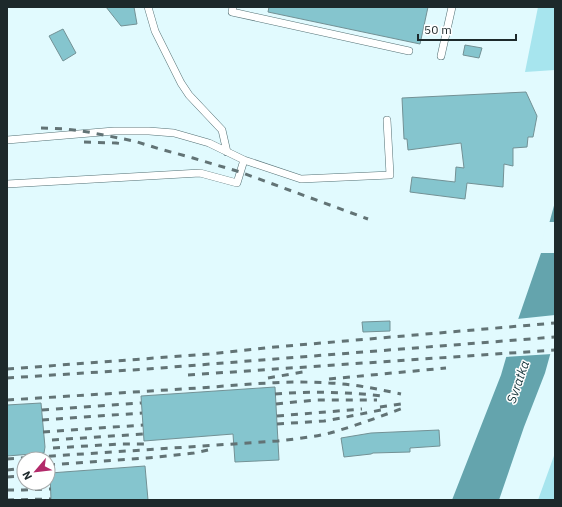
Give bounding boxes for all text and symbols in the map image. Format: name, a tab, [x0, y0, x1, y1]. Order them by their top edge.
scale bar	[418, 16, 516, 42]
text: 50 m	[424, 22, 452, 37]
water label: Svratka	[503, 358, 533, 406]
north arrow	[16, 451, 56, 491]
text: N	[19, 469, 35, 482]

